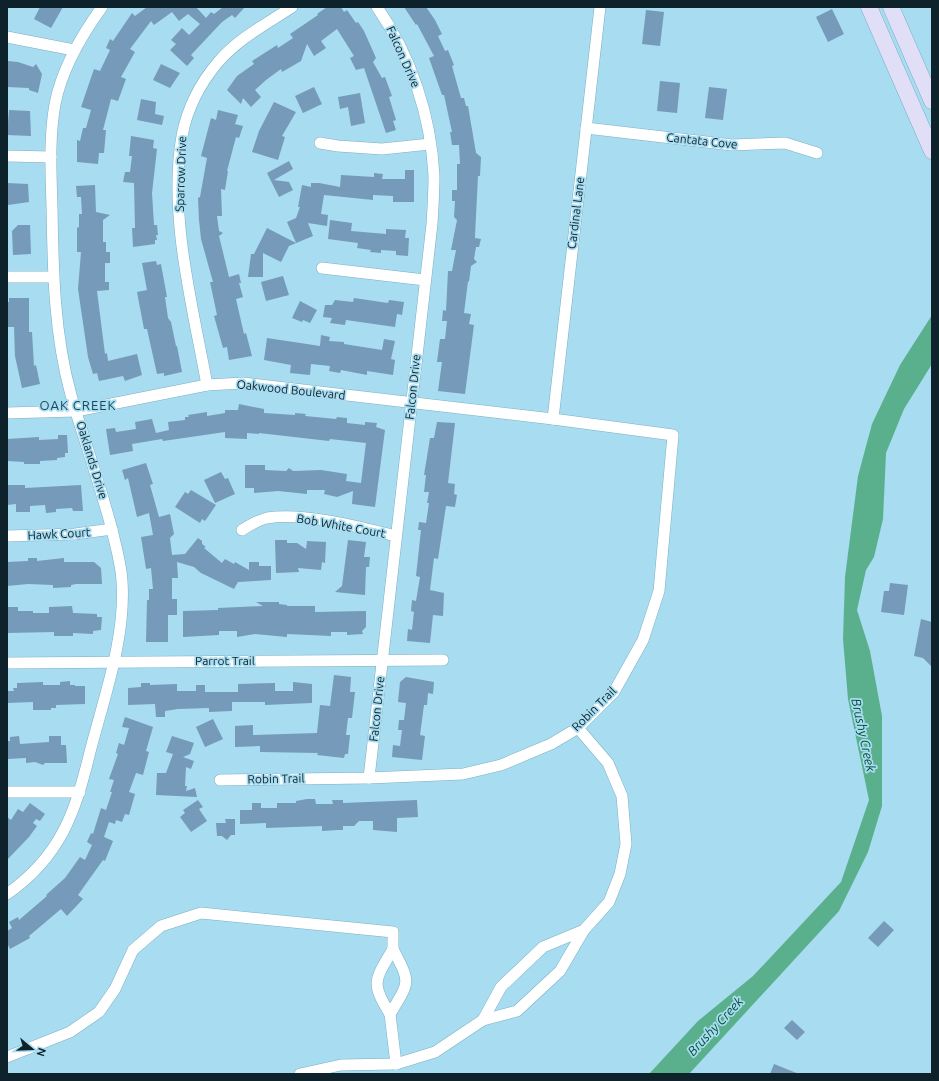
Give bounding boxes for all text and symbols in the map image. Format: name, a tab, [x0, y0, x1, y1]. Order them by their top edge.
street label: Falcon Drive	[384, 24, 423, 89]
street label: Cantata Cove	[666, 130, 738, 151]
street label: Sparrow Drive	[173, 136, 188, 212]
street label: Cardinal Lane	[565, 176, 586, 250]
street label: Falcon Drive	[403, 354, 422, 420]
street label: Oakwood Boulevard	[236, 377, 346, 402]
district label: OAK CREEK	[40, 398, 116, 412]
street label: Oaklands Drive	[74, 419, 111, 501]
street label: Bob White Court	[296, 511, 387, 540]
street label: Hawk Court	[27, 525, 91, 542]
street label: Parrot Trail	[195, 654, 255, 667]
street label: Falcon Drive	[367, 676, 386, 742]
street label: Robin Trail	[569, 684, 618, 733]
water label: Brushy Creek	[849, 697, 879, 773]
street label: Robin Trail	[247, 772, 305, 785]
water label: Brushy Creek	[684, 994, 746, 1058]
north arrow	[12, 1029, 52, 1069]
text: N	[34, 1046, 48, 1058]

